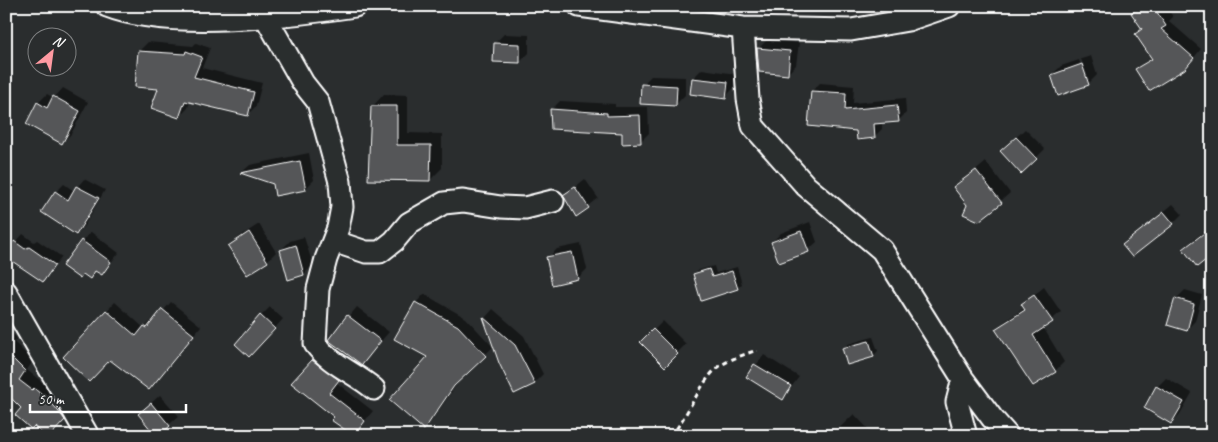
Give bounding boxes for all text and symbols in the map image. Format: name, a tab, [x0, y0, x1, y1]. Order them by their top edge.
north arrow	[28, 28, 78, 78]
text: N	[50, 32, 68, 52]
scale bar	[30, 382, 186, 414]
text: 50 m	[38, 390, 65, 409]

